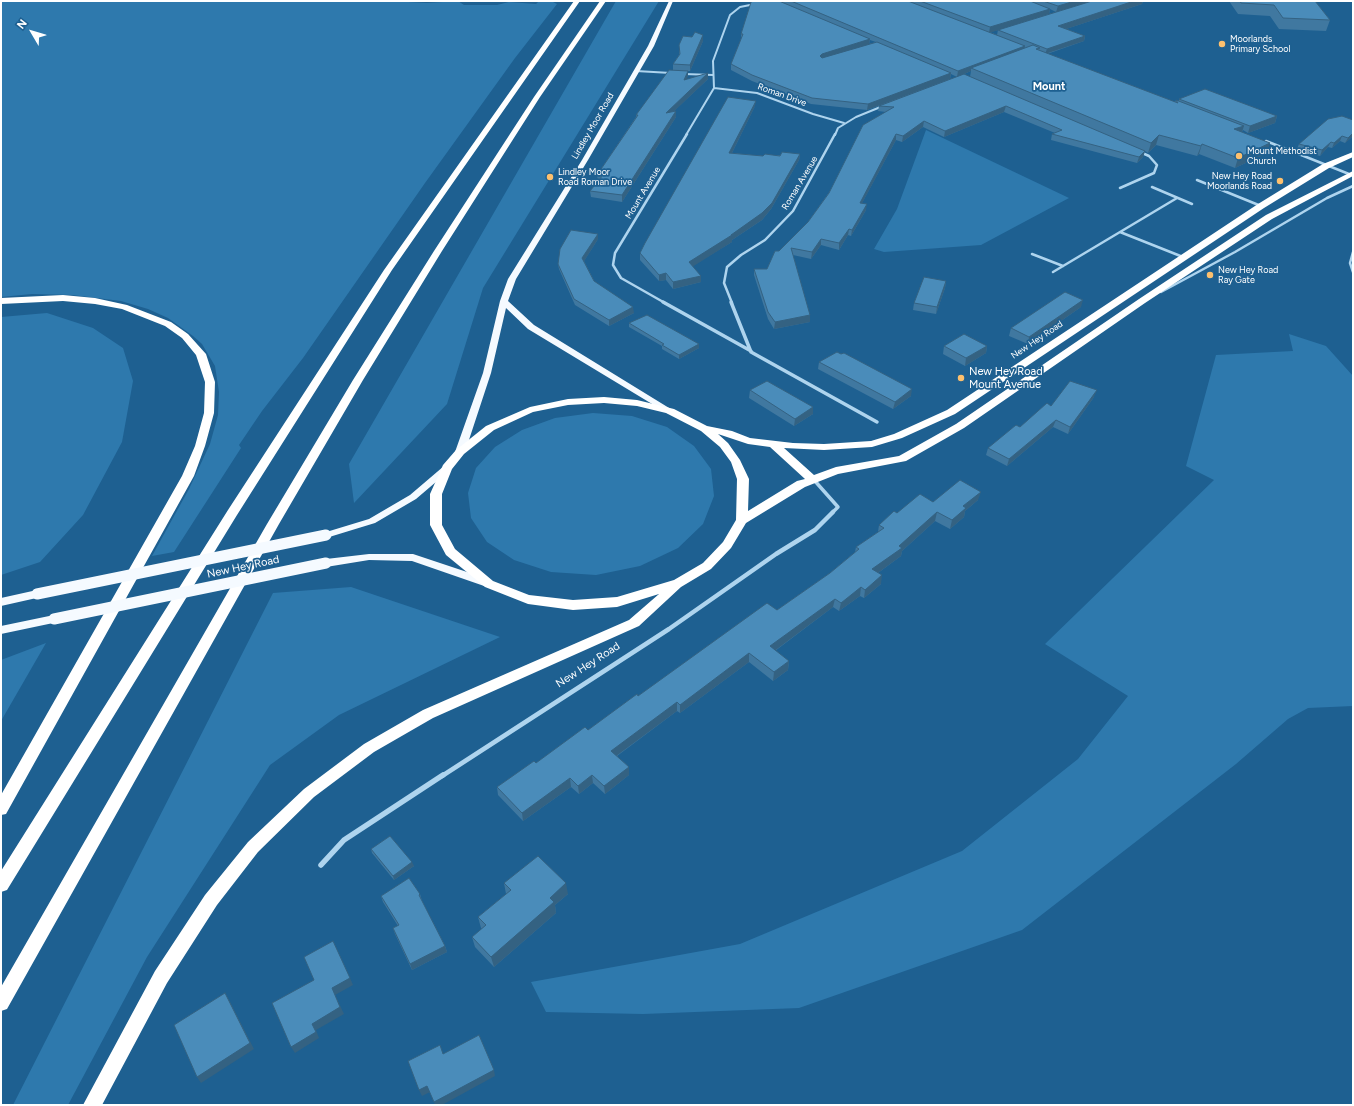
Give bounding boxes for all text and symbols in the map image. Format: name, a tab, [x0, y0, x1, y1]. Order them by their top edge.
north arrow	[12, 12, 52, 52]
text: N	[14, 17, 30, 32]
place label: Moorlands Primary School	[1230, 34, 1290, 55]
marker: Moorlands Primary School	[1217, 39, 1227, 49]
district label: Mount	[1033, 80, 1065, 94]
street label: Roman Drive	[756, 81, 808, 109]
street label: Lindley Moor Road	[570, 91, 616, 161]
place label: Mount Methodist Church	[1247, 146, 1317, 167]
marker: Mount Methodist Church	[1234, 151, 1244, 161]
street label: Roman Avenue	[780, 154, 820, 212]
street label: Mount Avenue	[623, 165, 663, 221]
place label: Lindley Moor Road Roman Drive	[558, 167, 632, 188]
place label: New Hey Road Moorlands Road	[1207, 171, 1272, 192]
marker: Lindley Moor Road Roman Drive	[545, 172, 555, 182]
marker: New Hey Road Moorlands Road	[1275, 176, 1285, 186]
place label: New Hey Road Ray Gate	[1218, 265, 1278, 286]
marker: New Hey Road Ray Gate	[1205, 270, 1215, 280]
street label: New Hey Road	[1009, 319, 1065, 361]
place label: New Hey Road Mount Avenue	[969, 365, 1043, 391]
marker: New Hey Road Mount Avenue	[956, 373, 966, 383]
street label: New Hey Road	[206, 553, 280, 581]
street label: New Hey Road	[554, 639, 622, 691]

